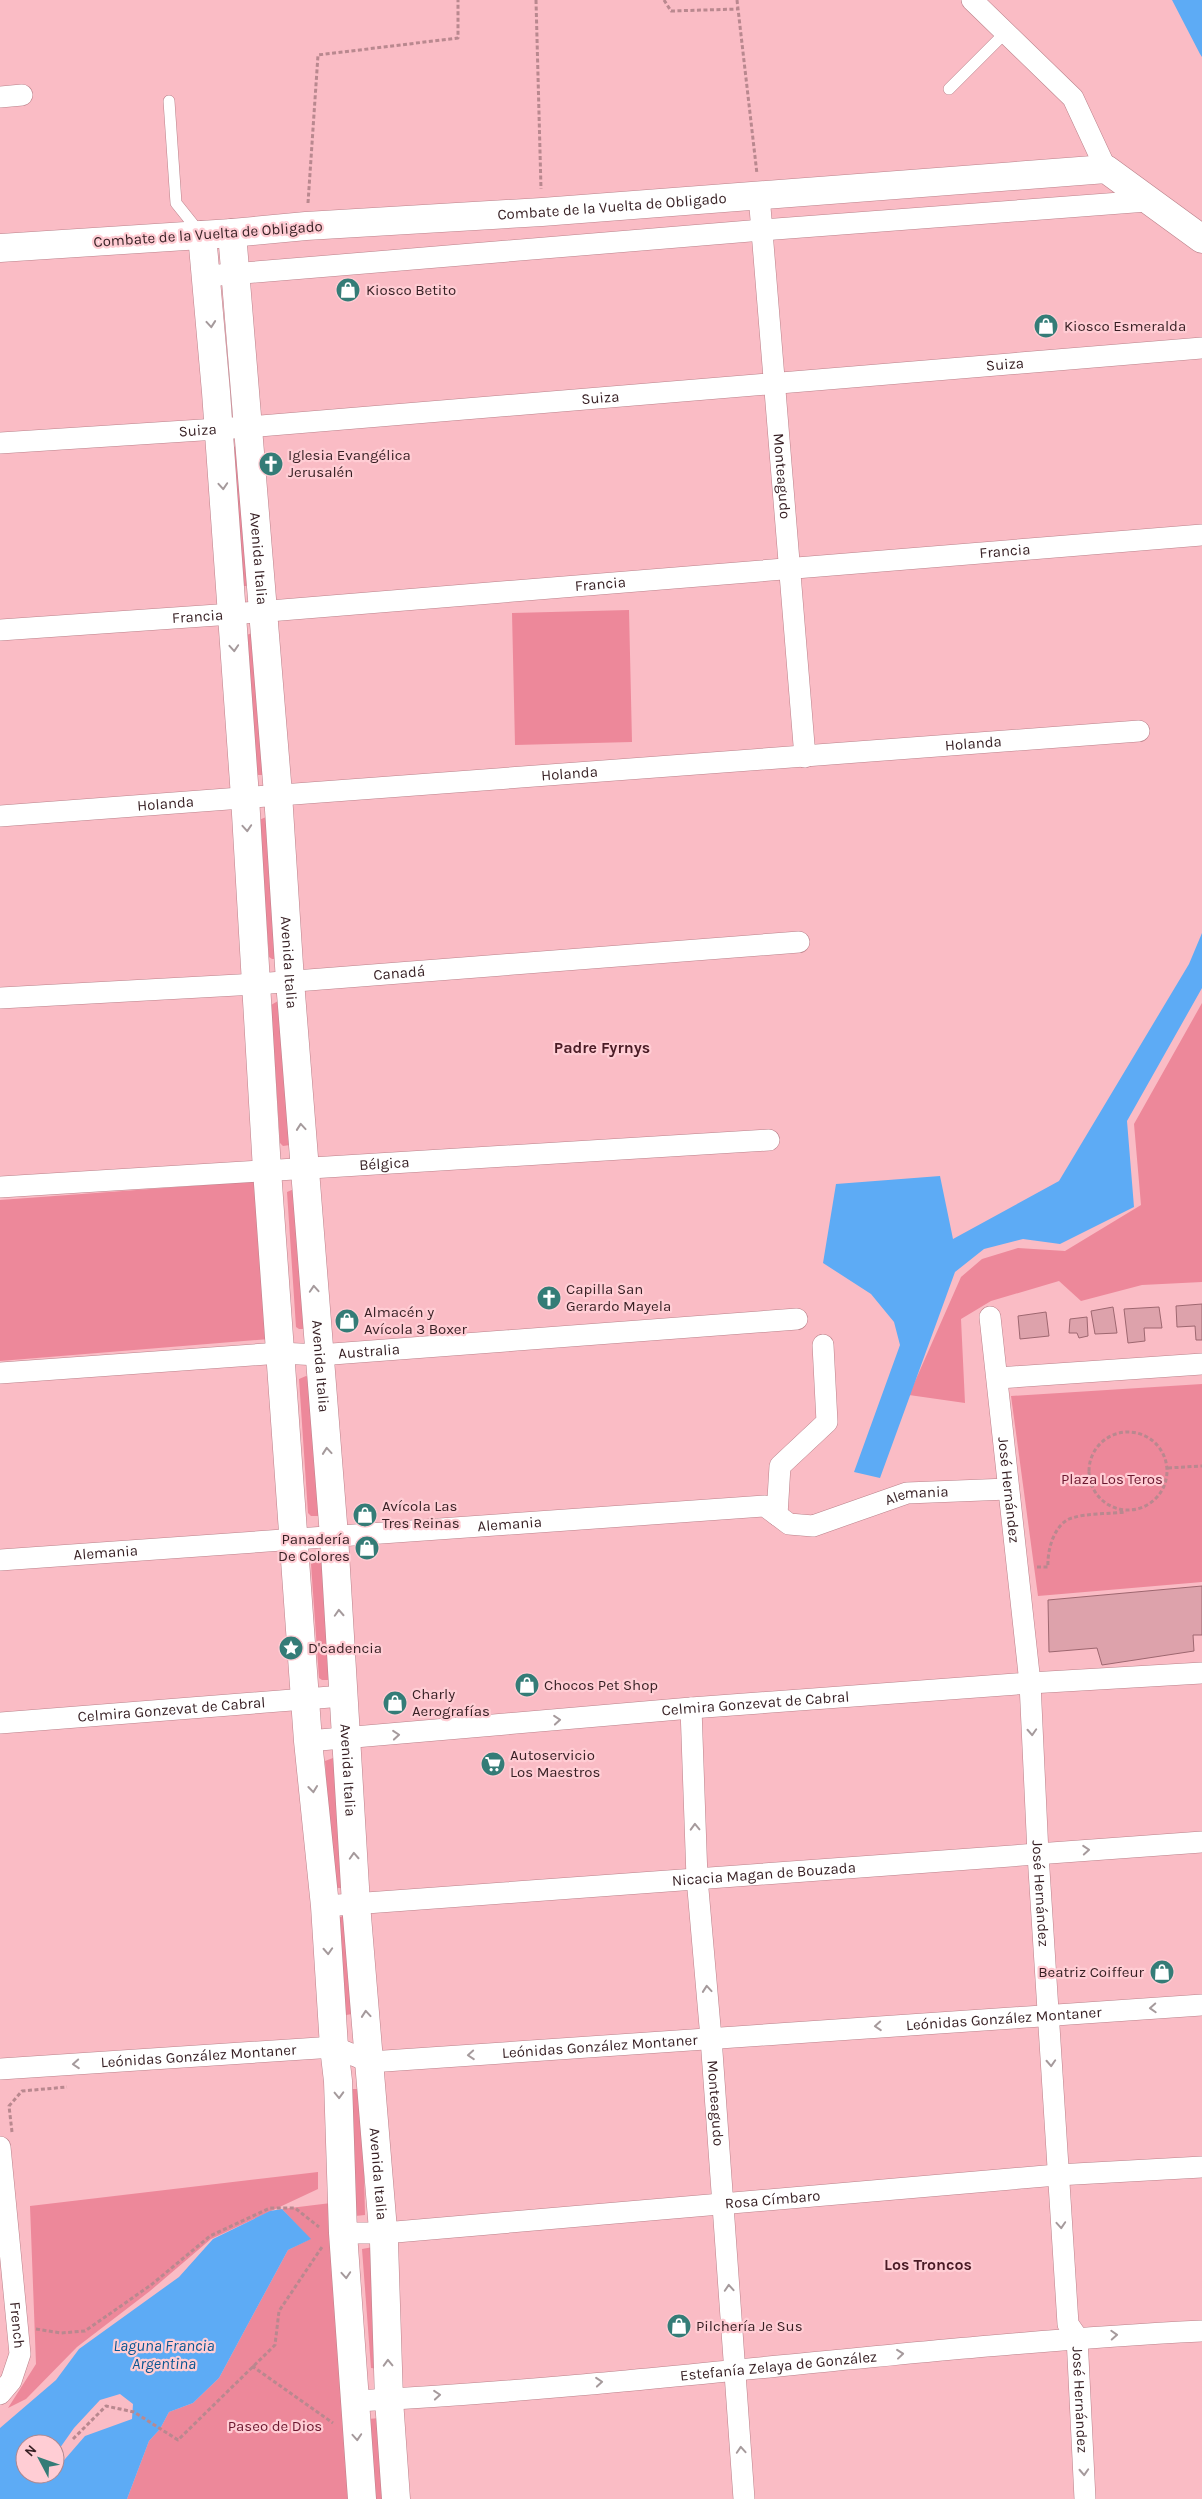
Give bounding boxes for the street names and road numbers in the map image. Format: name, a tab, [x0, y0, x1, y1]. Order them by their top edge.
street label: Combate de la Vuelta de Obligado	[497, 189, 727, 224]
street label: Combate de la Vuelta de Obligado	[93, 217, 323, 251]
street label: Suiza	[985, 354, 1025, 375]
street label: Suiza	[581, 387, 620, 408]
street label: Suiza	[178, 420, 217, 440]
street label: Monteagudo	[770, 432, 794, 520]
street label: Avenida Italia	[246, 511, 271, 605]
street label: Francia	[979, 540, 1031, 562]
street label: Francia	[574, 573, 626, 595]
street label: Francia	[171, 606, 224, 627]
street label: Holanda	[944, 732, 1002, 754]
street label: Holanda	[540, 762, 598, 785]
street label: Holanda	[136, 793, 195, 815]
street label: Avenida Italia	[277, 915, 301, 1009]
street label: Canadá	[373, 962, 426, 984]
street label: Bélgica	[359, 1153, 410, 1174]
street label: Avenida Italia	[308, 1319, 333, 1413]
street label: Australia	[338, 1340, 401, 1363]
street label: José Hernández	[994, 1436, 1024, 1544]
street label: Alemania	[882, 1482, 949, 1509]
street label: Alemania	[477, 1513, 543, 1535]
street label: Alemania	[73, 1541, 139, 1564]
street label: Celmira Gonzevat de Cabral	[661, 1687, 850, 1719]
street label: Celmira Gonzevat de Cabral	[77, 1693, 266, 1726]
street label: Avenida Italia	[336, 1723, 360, 1817]
street label: José Hernández	[1028, 1840, 1053, 1947]
street label: Nicacia Magan de Bouzada	[671, 1858, 856, 1890]
street label: Leónidas González Montaner	[905, 2003, 1103, 2034]
street label: Leónidas González Montaner	[501, 2031, 699, 2062]
street label: Leónidas González Montaner	[100, 2040, 298, 2071]
street label: Monteagudo	[704, 2059, 728, 2147]
street label: Avenida Italia	[366, 2127, 391, 2221]
street label: Rosa Címbaro	[724, 2186, 821, 2213]
street label: French	[6, 2301, 28, 2349]
street label: José Hernández	[1068, 2346, 1092, 2454]
street label: Estefanía Zelaya de González	[679, 2347, 878, 2385]

